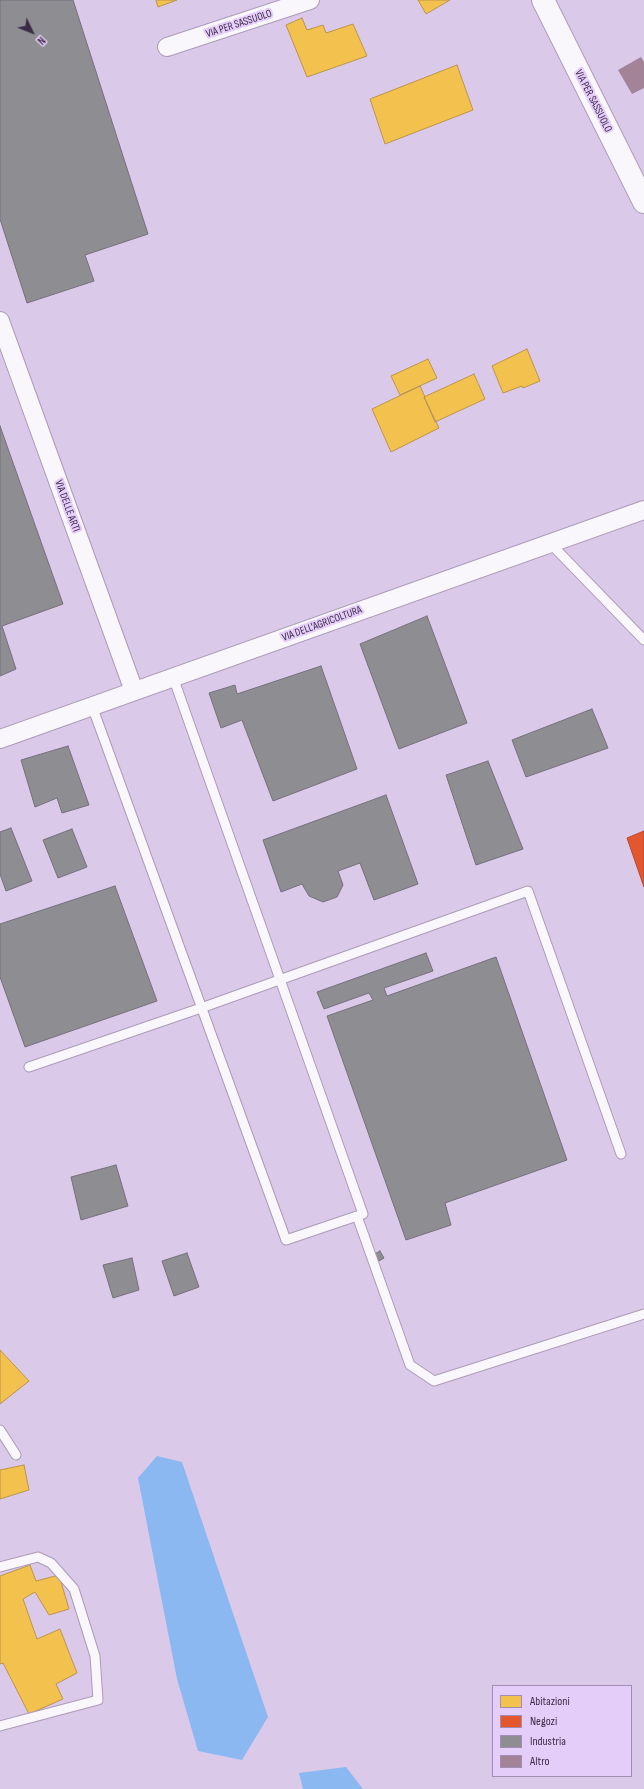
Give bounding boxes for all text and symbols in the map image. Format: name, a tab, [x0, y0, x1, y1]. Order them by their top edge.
street label: VIA PER SASSUOLO	[204, 7, 274, 41]
north arrow	[12, 12, 52, 52]
text: N	[34, 34, 48, 47]
street label: VIA PER SASSUOLO	[572, 68, 614, 134]
street label: VIA DELLE ARTI	[52, 478, 82, 534]
street label: VIA DELL'AGRICOLTURA	[280, 603, 364, 645]
legend	[492, 1685, 632, 1777]
text: Abitazioni	[530, 1694, 570, 1709]
text: Negozi	[530, 1714, 557, 1729]
text: Industria	[530, 1734, 566, 1749]
text: Altro	[530, 1754, 549, 1769]

